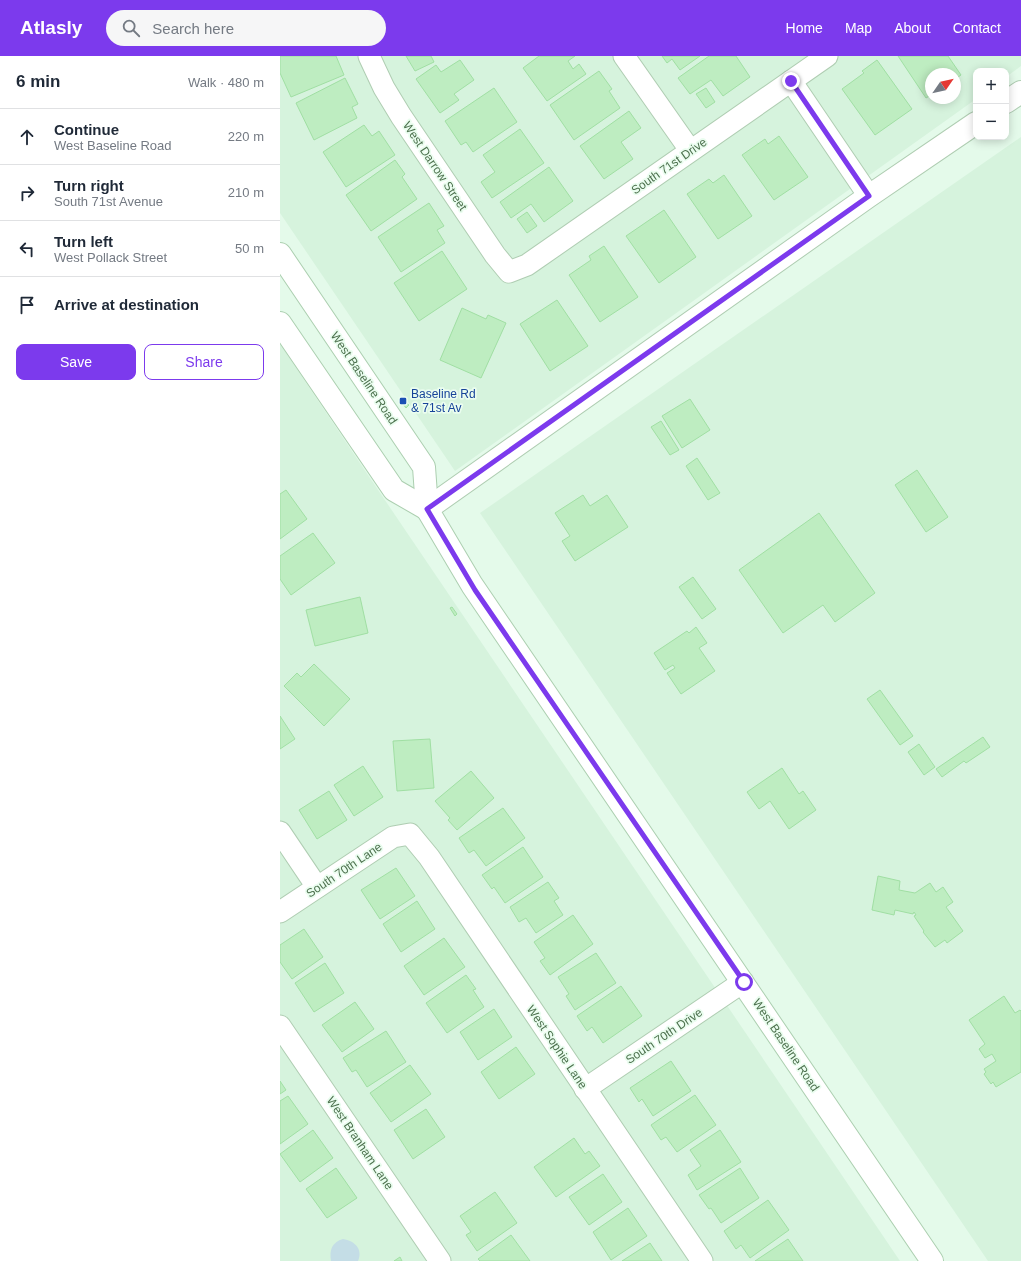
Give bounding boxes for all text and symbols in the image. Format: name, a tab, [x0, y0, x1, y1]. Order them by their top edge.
search box	[106, 10, 386, 46]
text: Atlasly	[20, 17, 82, 38]
icon: search	[120, 17, 142, 39]
text: Search here	[152, 20, 234, 37]
text: Home	[786, 20, 823, 36]
text: Map	[845, 20, 872, 36]
text: About	[894, 20, 931, 36]
text: Contact	[953, 20, 1001, 36]
north arrow	[925, 68, 961, 104]
map controls	[973, 68, 1009, 140]
button: +	[973, 68, 1009, 104]
text: 6 min	[16, 72, 60, 91]
route end	[782, 72, 800, 90]
text: Walk · 480 m	[188, 75, 264, 90]
button: −	[973, 104, 1009, 140]
street label: West Darrow Street	[400, 119, 470, 214]
text: Continue	[54, 121, 119, 138]
icon: ahead	[16, 126, 38, 148]
text: 220 m	[228, 129, 264, 144]
street label: South 71st Drive	[629, 135, 710, 197]
text: West Baseline Road	[54, 138, 172, 153]
text: Turn right	[54, 177, 124, 194]
icon: right	[16, 182, 38, 204]
text: 210 m	[228, 185, 264, 200]
text: South 71st Avenue	[54, 194, 163, 209]
text: Turn left	[54, 233, 113, 250]
icon: left	[16, 238, 38, 260]
text: 50 m	[235, 241, 264, 256]
text: West Pollack Street	[54, 250, 167, 265]
icon: arrive	[16, 294, 38, 316]
text: Arrive at destination	[54, 296, 199, 313]
street label: West Baseline Road	[328, 329, 400, 427]
button: Save	[16, 344, 136, 380]
button: Share	[144, 344, 264, 380]
place label: Baseline Rd & 71st Av	[411, 387, 476, 415]
marker: Baseline Rd & 71st Av	[398, 396, 408, 406]
street label: South 70th Lane	[304, 839, 385, 900]
route start	[735, 973, 753, 991]
street label: West Baseline Road	[750, 996, 822, 1094]
street label: West Sophie Lane	[524, 1003, 590, 1092]
street label: South 70th Drive	[623, 1005, 705, 1067]
street label: West Branham Lane	[324, 1094, 397, 1192]

